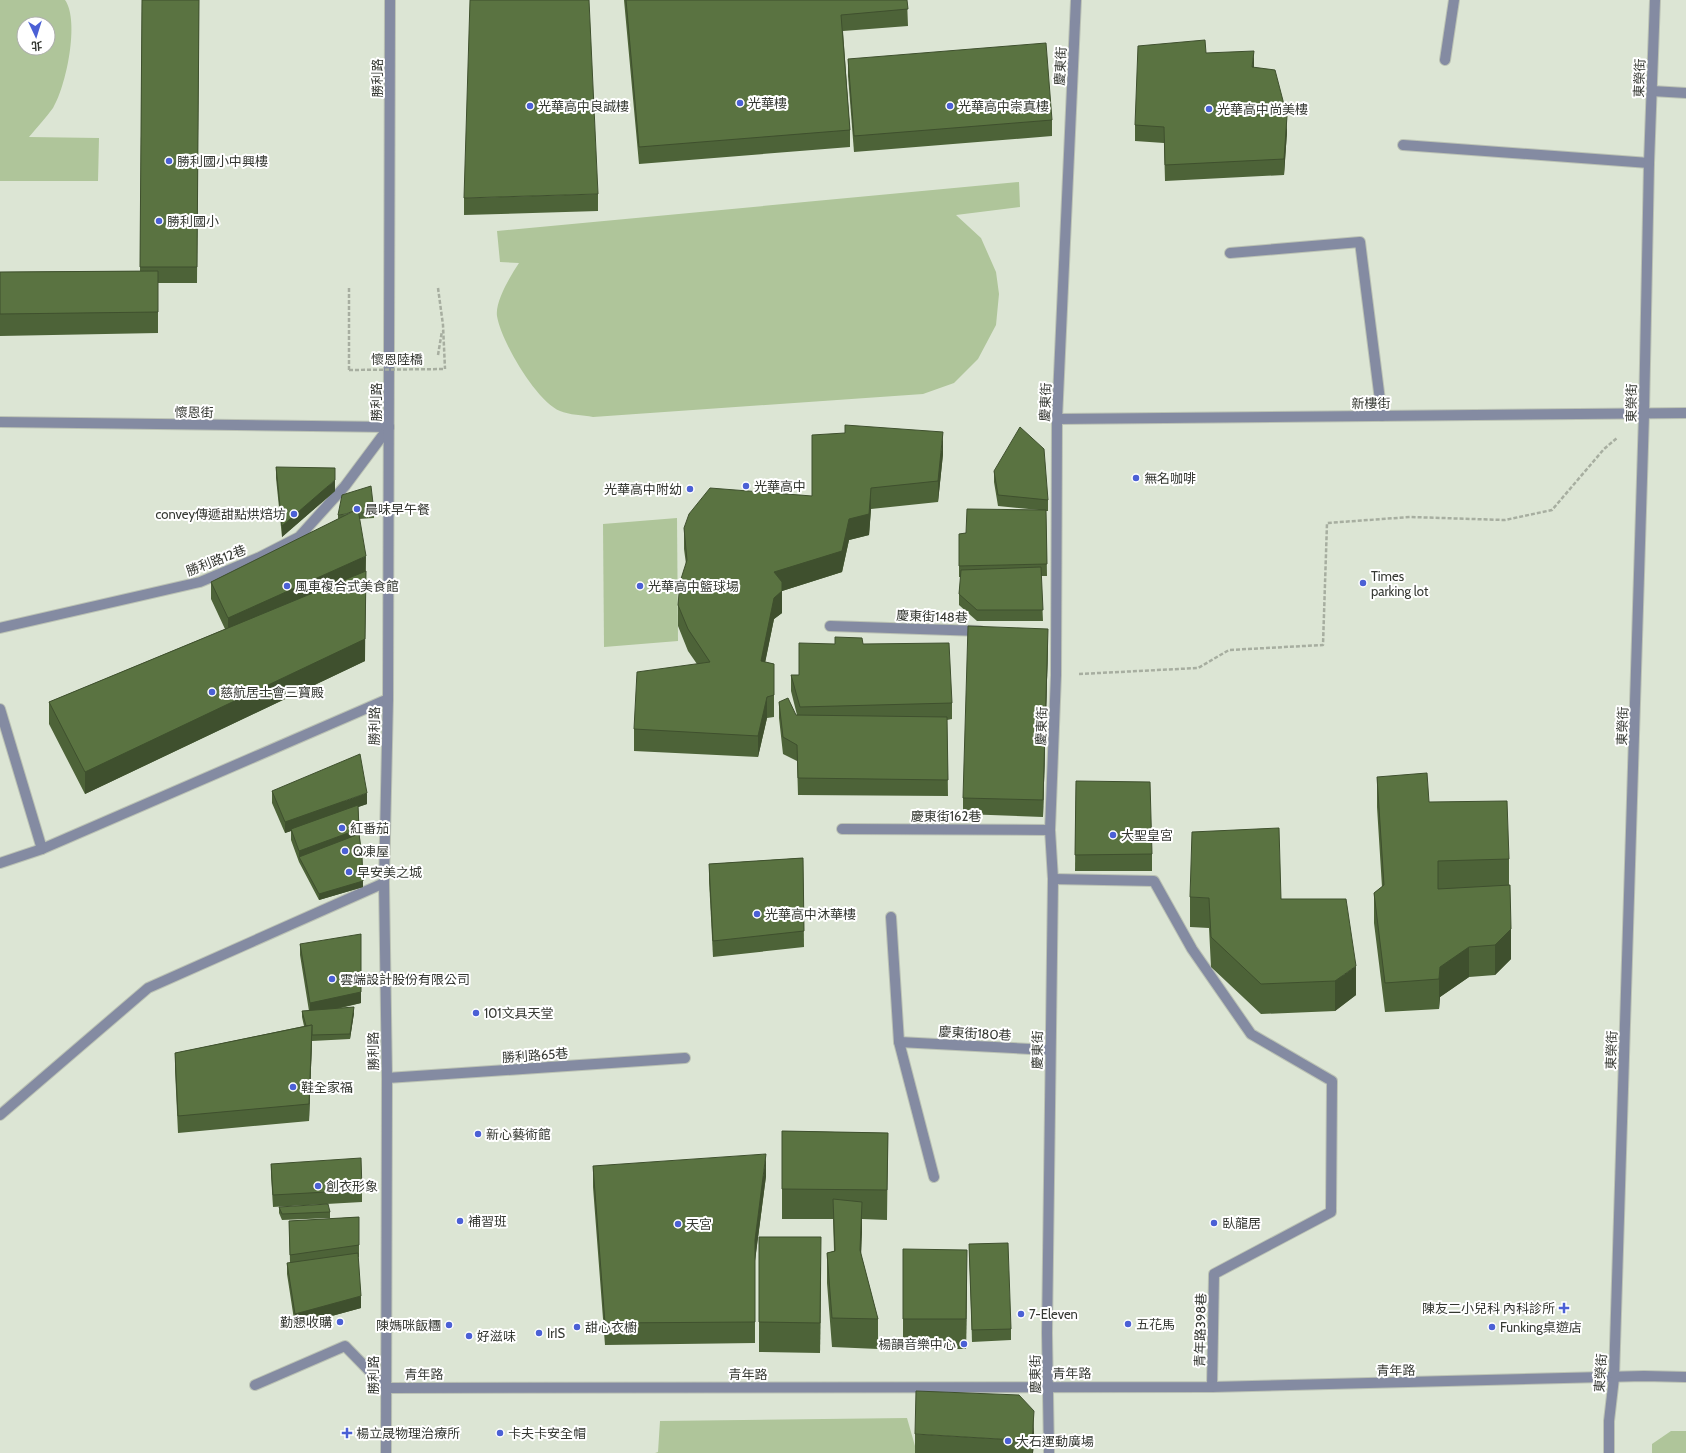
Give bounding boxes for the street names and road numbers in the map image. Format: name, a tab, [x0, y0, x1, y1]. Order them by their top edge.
street label: 慶東街	[1051, 46, 1069, 86]
street label: 勝利路	[369, 58, 385, 98]
street label: 東榮街	[1630, 58, 1648, 98]
street label: 懷恩陸橋	[371, 351, 423, 367]
street label: 勝利路	[368, 382, 384, 422]
street label: 慶東街	[1036, 382, 1054, 422]
street label: 東榮街	[1623, 383, 1639, 423]
street label: 新樓街	[1351, 395, 1391, 411]
street label: 懷恩街	[174, 404, 214, 420]
street label: 勝利路12巷	[184, 541, 248, 579]
street label: 慶東街148巷	[896, 607, 968, 625]
street label: 勝利路	[366, 706, 382, 746]
street label: 慶東街	[1032, 706, 1050, 746]
street label: 東榮街	[1613, 706, 1631, 746]
street label: 慶東街162巷	[911, 808, 981, 824]
street label: 慶東街180巷	[938, 1023, 1012, 1043]
street label: 慶東街	[1029, 1030, 1045, 1070]
street label: 東榮街	[1602, 1030, 1620, 1070]
street label: 勝利路	[365, 1031, 381, 1071]
street label: 勝利路65巷	[501, 1045, 569, 1065]
street label: 青年路398巷	[1191, 1293, 1209, 1367]
street label: 東榮街	[1591, 1353, 1609, 1393]
street label: 慶東街	[1027, 1354, 1043, 1394]
street label: 勝利路	[365, 1355, 381, 1395]
street label: 青年路	[1376, 1362, 1416, 1378]
street label: 青年路	[1052, 1365, 1092, 1381]
street label: 青年路	[404, 1366, 444, 1382]
street label: 青年路	[728, 1366, 768, 1382]

